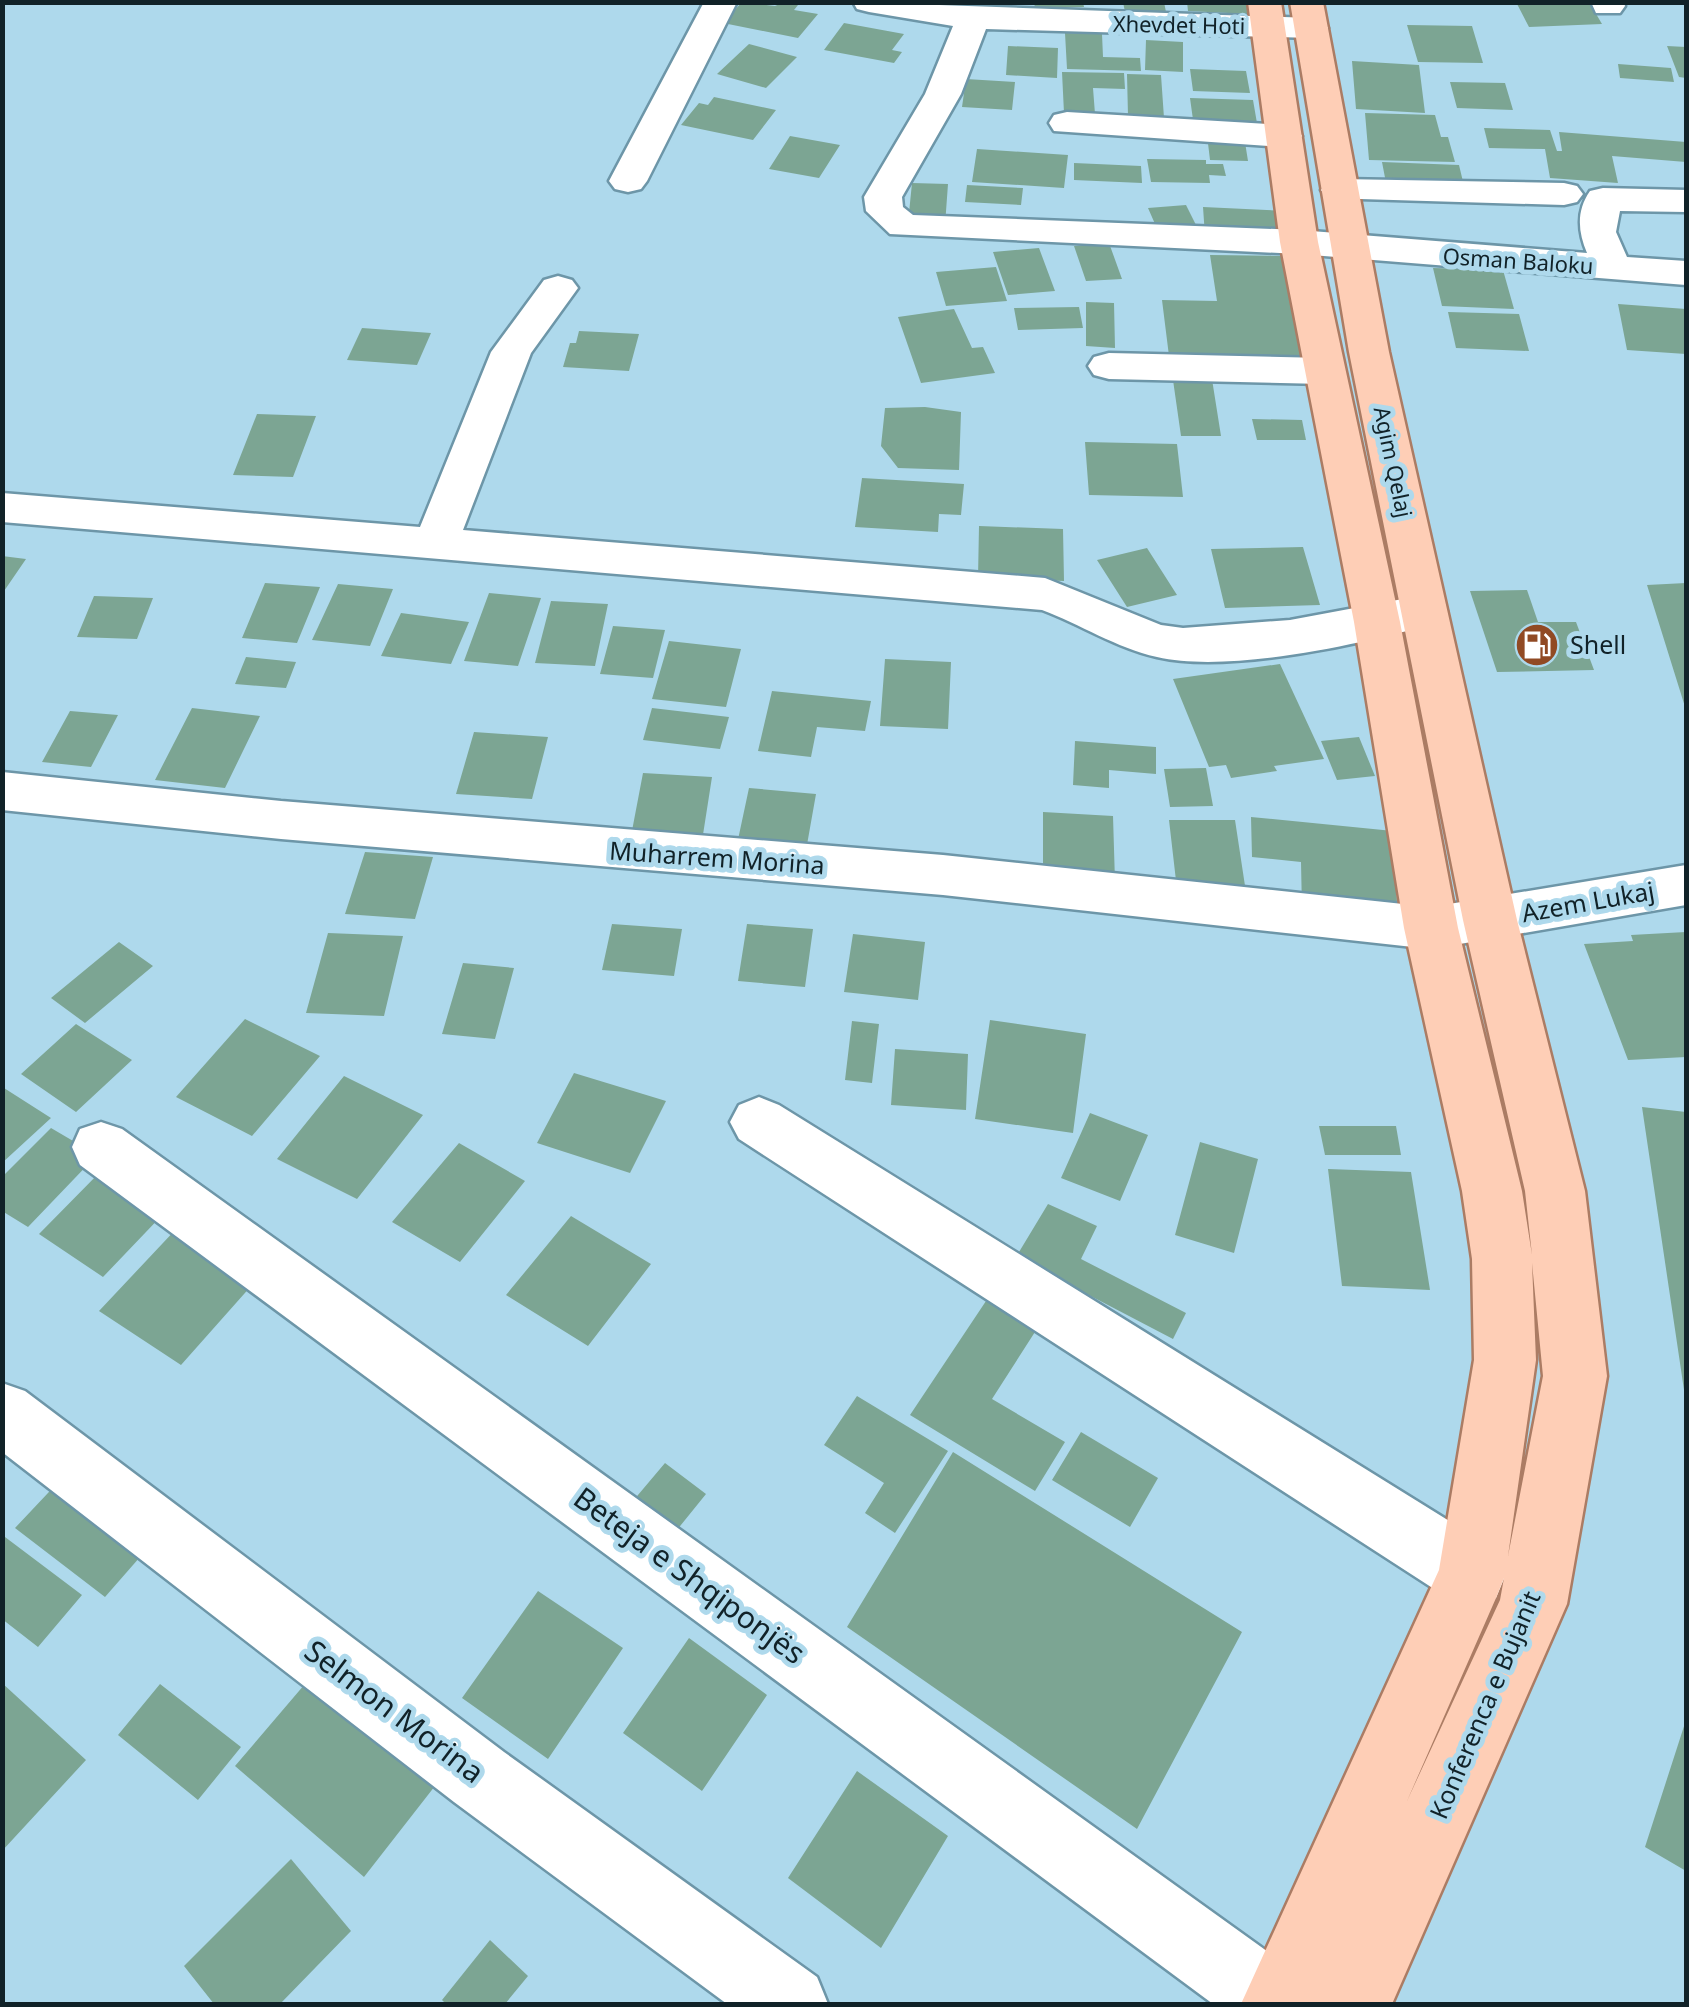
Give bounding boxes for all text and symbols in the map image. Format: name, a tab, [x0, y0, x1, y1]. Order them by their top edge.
street label: Xhevdet Hoti	[1113, 8, 1246, 40]
street label: Osman Baloku	[1442, 240, 1594, 280]
street label: Agim Qelaj	[1368, 403, 1420, 520]
fuel station icon: Shell	[1514, 622, 1560, 668]
place label: Shell	[1570, 627, 1626, 661]
street label: Muharrem Morina	[608, 833, 826, 881]
street label: Azem Lukaj	[1519, 873, 1657, 929]
street label: Beteja e Shqiponjës	[566, 1477, 814, 1673]
street label: Konferenca e Bujanit	[1421, 1585, 1547, 1824]
street label: Selmon Morina	[297, 1630, 493, 1792]

